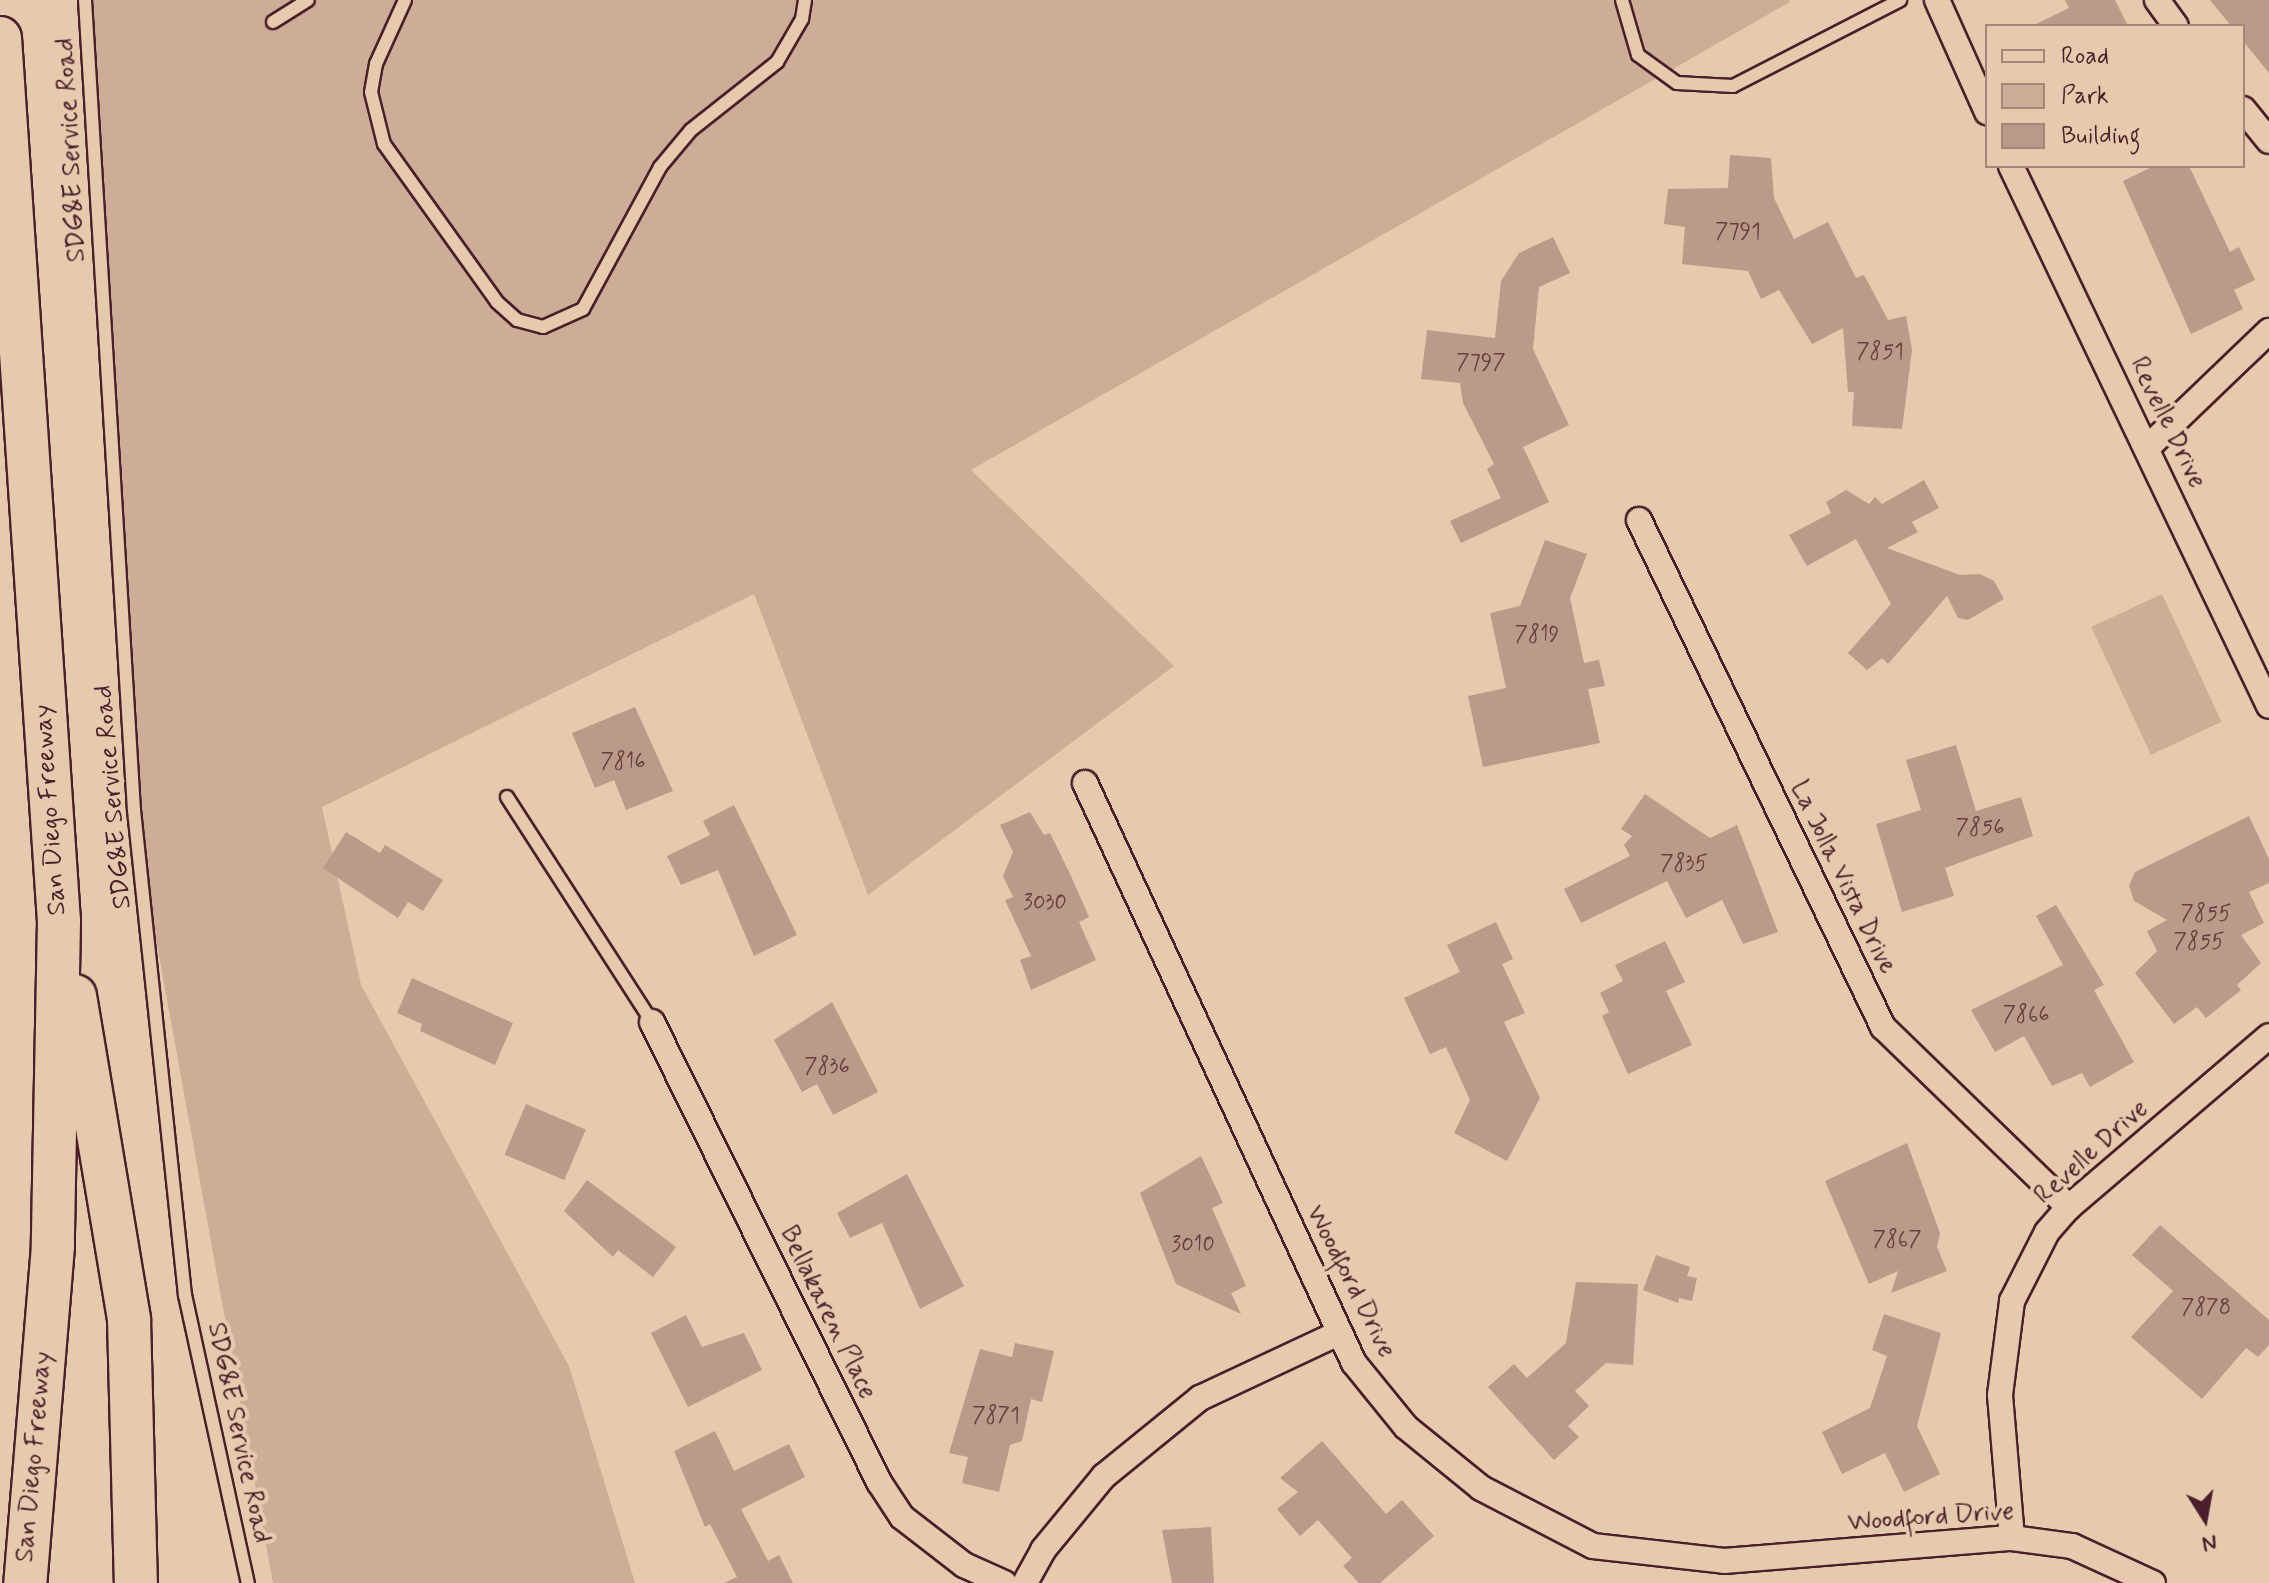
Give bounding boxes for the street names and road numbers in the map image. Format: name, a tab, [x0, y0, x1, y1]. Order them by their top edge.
street label: SDG&E Service Road	[51, 38, 93, 262]
street label: Revelle Drive	[2122, 353, 2212, 493]
street label: SDG&E Service Road	[89, 684, 139, 910]
street label: San Diego Freeway	[28, 704, 74, 916]
street label: La Jolla Vista Drive	[1782, 777, 1902, 979]
street label: Revelle Drive	[2029, 1094, 2155, 1212]
street label: Woodford Drive	[1299, 1202, 1401, 1362]
street label: Bellakaren Place	[772, 1221, 882, 1405]
street label: SDG&E Service Road	[200, 1321, 276, 1545]
street label: San Diego Freeway	[10, 1351, 60, 1563]
street label: Woodford Drive	[1848, 1497, 2014, 1539]

